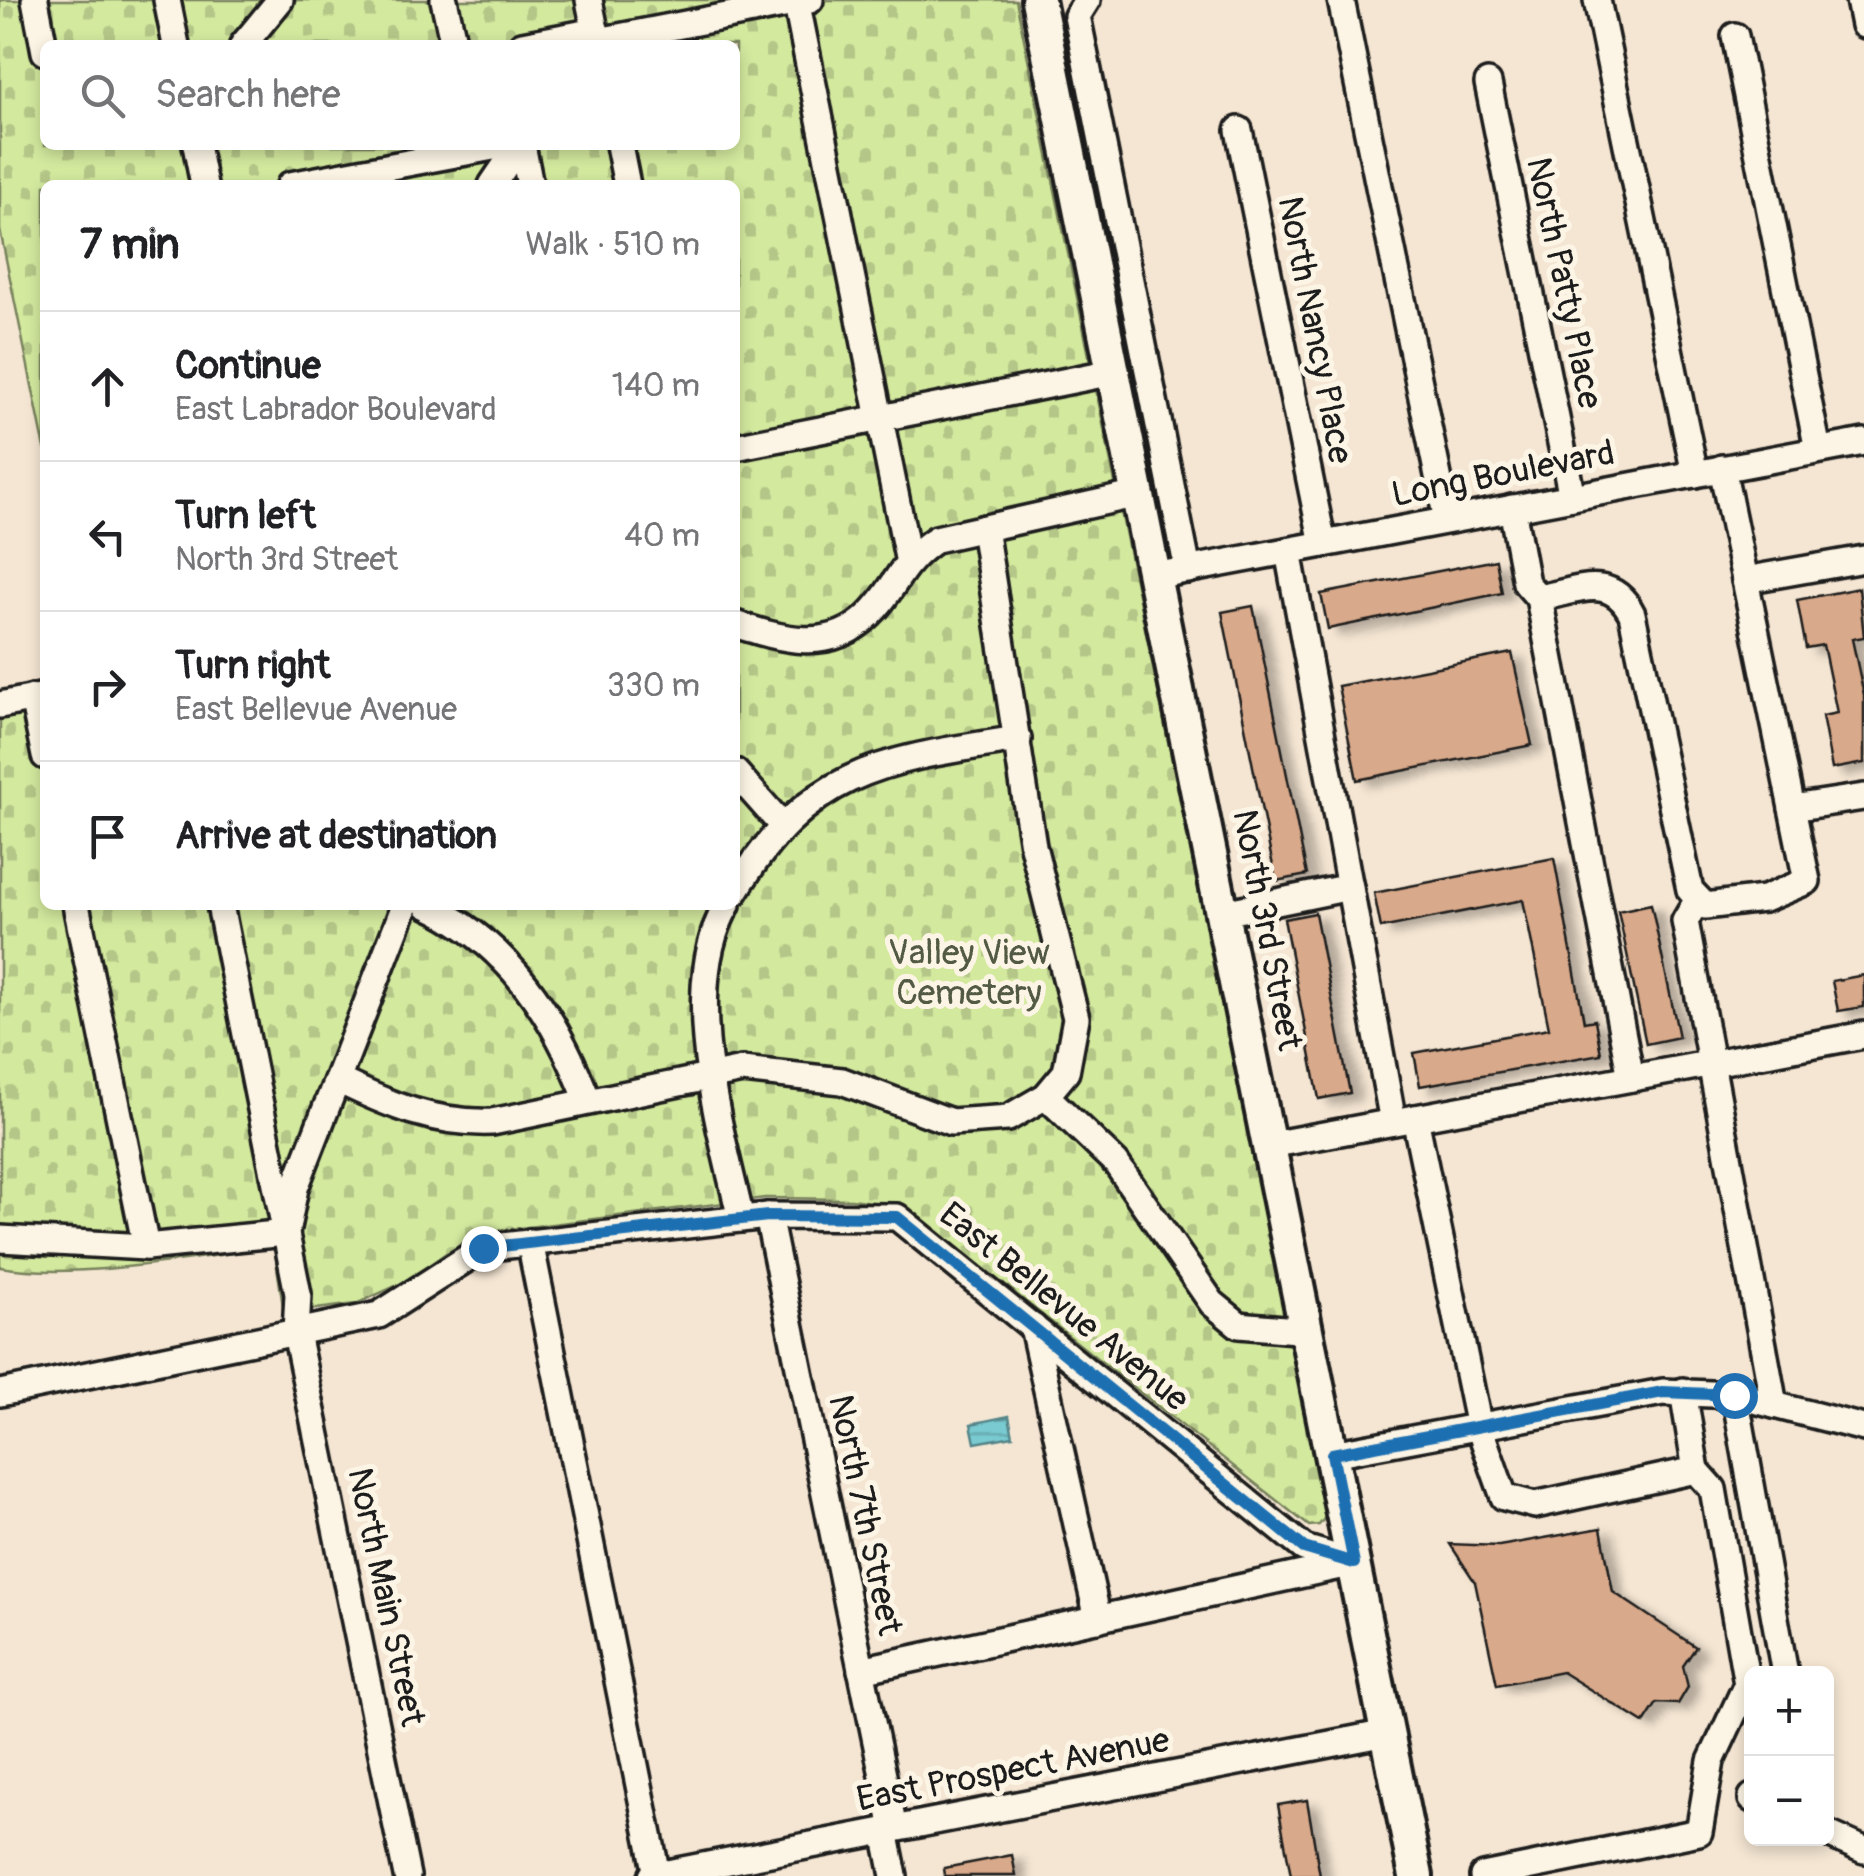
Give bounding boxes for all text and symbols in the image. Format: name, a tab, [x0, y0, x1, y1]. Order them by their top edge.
search box	[40, 40, 740, 150]
icon: search	[75, 68, 130, 123]
text: Search here	[155, 71, 341, 119]
street label: North Patty Place	[1516, 153, 1612, 413]
street label: North Nancy Place	[1268, 193, 1362, 467]
text: 7 min	[80, 219, 179, 271]
text: Walk · 510 m	[526, 225, 700, 265]
text: Continue	[175, 342, 321, 390]
icon: ahead	[80, 359, 135, 414]
text: 140 m	[612, 366, 700, 406]
text: East Labrador Boulevard	[175, 390, 497, 430]
street label: Long Boulevard	[1388, 431, 1618, 517]
text: Turn left	[175, 492, 316, 540]
icon: left	[80, 509, 135, 564]
text: 40 m	[624, 516, 700, 556]
text: North 3rd Street	[175, 540, 398, 580]
text: Turn right	[175, 642, 330, 690]
icon: right	[80, 659, 135, 714]
text: 330 m	[607, 666, 700, 706]
text: East Bellevue Avenue	[175, 690, 457, 730]
street label: North 3rd Street	[1222, 806, 1312, 1055]
icon: arrive	[80, 809, 135, 864]
text: Arrive at destination	[175, 812, 497, 860]
park label: Valley View Cemetery	[888, 931, 1050, 1015]
street label: East Bellevue Avenue	[930, 1193, 1198, 1421]
route end	[461, 1226, 507, 1272]
route start	[1712, 1373, 1758, 1419]
street label: North 7th Street	[818, 1391, 912, 1640]
street label: North Main Street	[337, 1464, 435, 1731]
map controls	[1744, 1666, 1834, 1846]
button: +	[1744, 1666, 1834, 1756]
street label: East Prospect Avenue	[853, 1718, 1173, 1822]
button: −	[1744, 1756, 1834, 1846]

